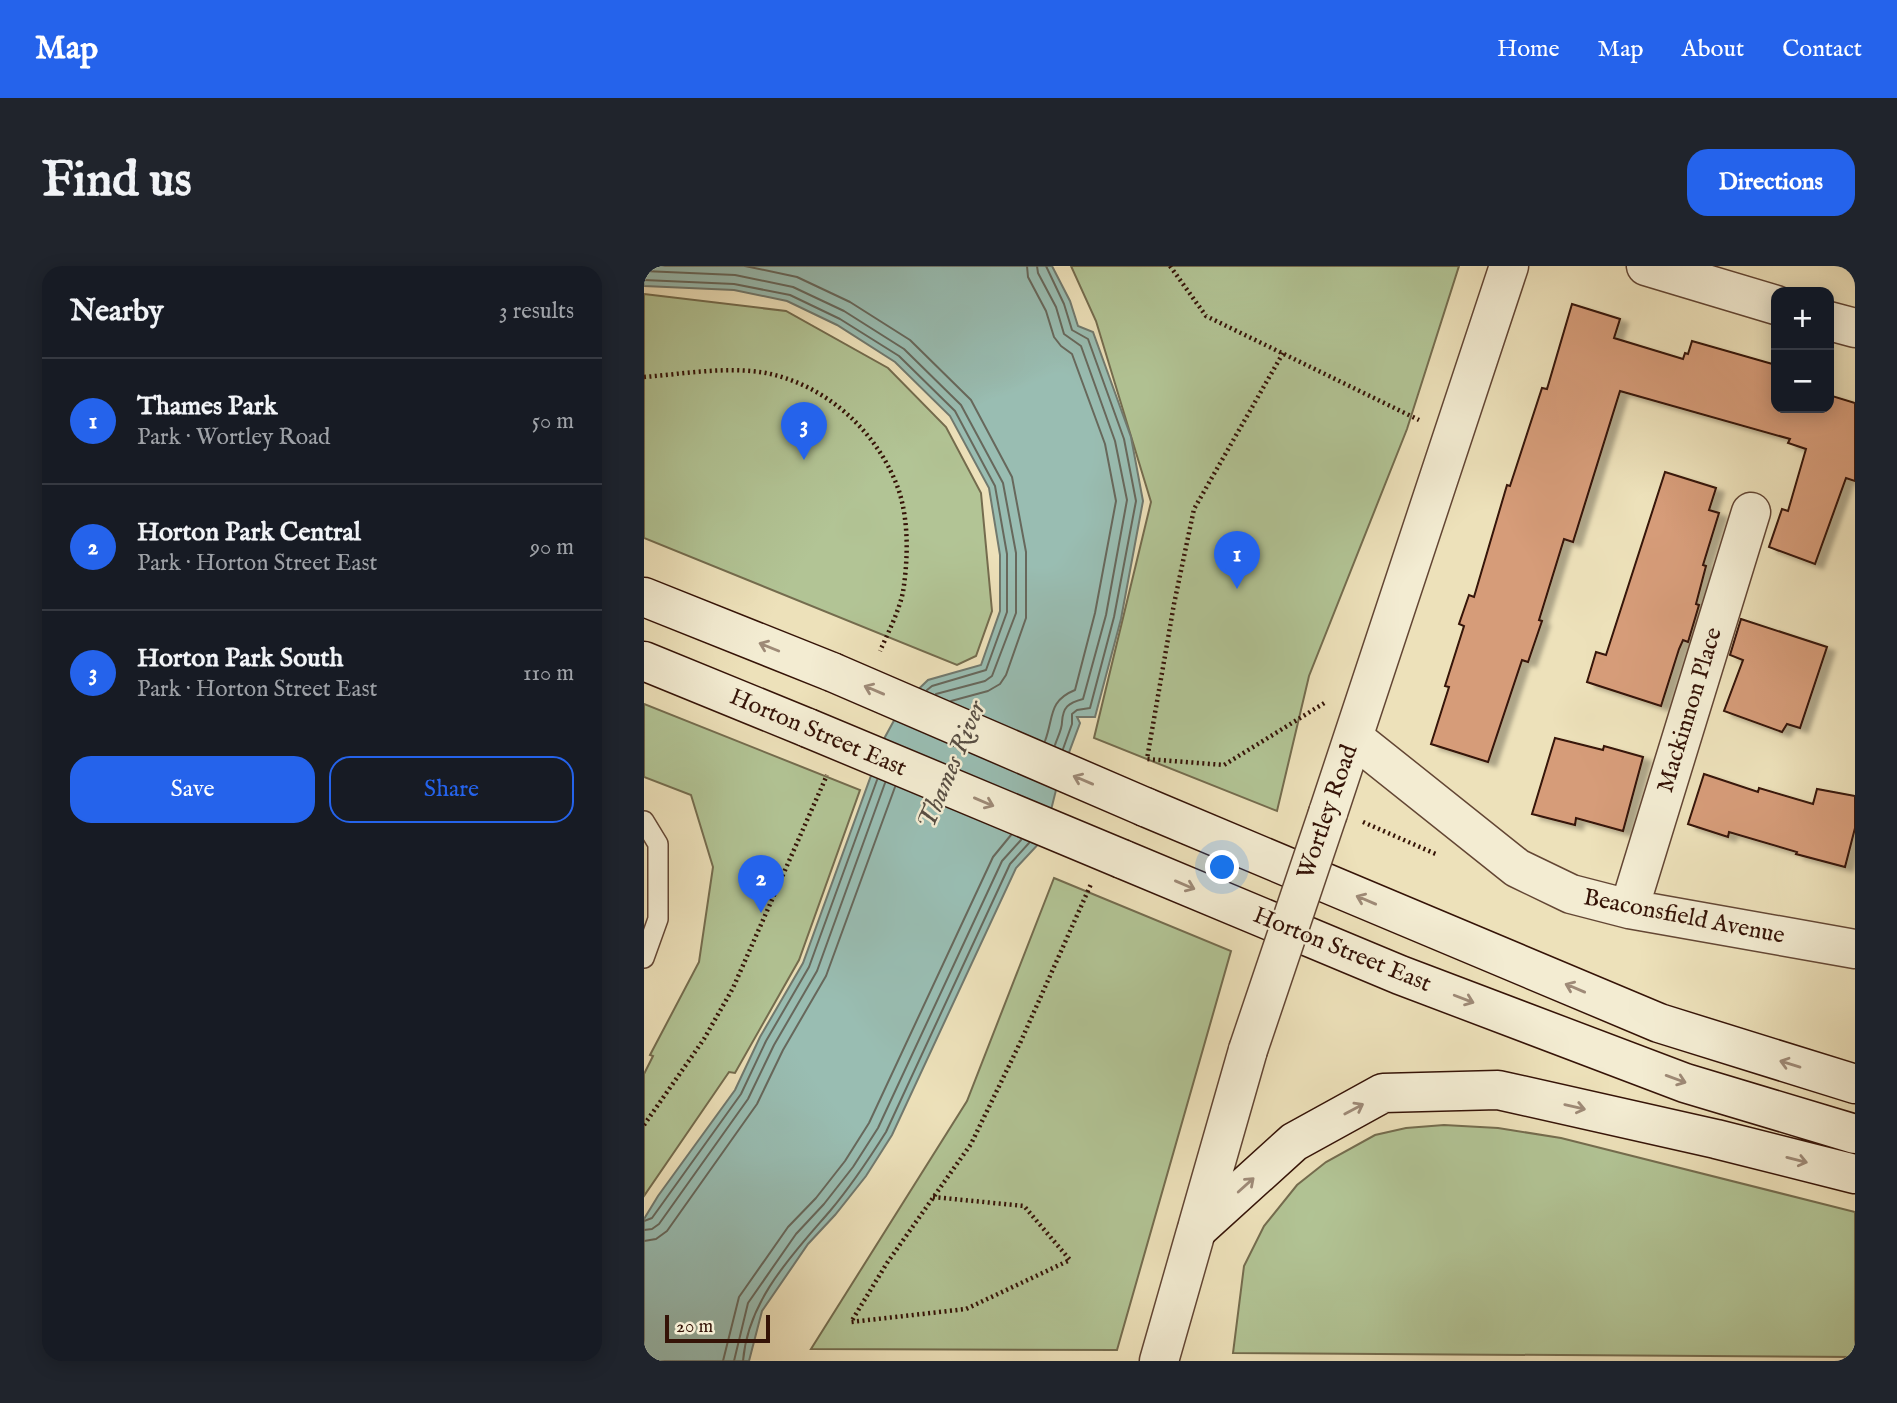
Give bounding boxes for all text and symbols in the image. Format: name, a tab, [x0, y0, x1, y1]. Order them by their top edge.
text: Map	[35, 28, 98, 70]
text: Home	[1497, 34, 1560, 65]
text: Map	[1598, 34, 1644, 65]
text: About	[1682, 34, 1744, 65]
text: Contact	[1782, 34, 1862, 65]
button: Directions	[1687, 149, 1855, 216]
text: Find us	[42, 151, 192, 213]
map controls	[1771, 287, 1834, 413]
button: +	[1771, 287, 1834, 350]
text: Nearby	[70, 293, 163, 331]
text: 3 results	[499, 297, 574, 326]
button: −	[1771, 350, 1834, 413]
text: Thames Park	[137, 390, 277, 423]
pin: 3	[781, 402, 827, 460]
text: 1	[89, 407, 97, 436]
text: 50 m	[532, 407, 574, 436]
text: Park · Wortley Road	[137, 423, 330, 452]
text: Horton Park Central	[137, 516, 361, 549]
pin: 1	[1214, 531, 1260, 589]
text: 2	[88, 533, 98, 562]
text: 90 m	[530, 533, 574, 562]
text: Park · Horton Street East	[137, 549, 377, 578]
street label: Mackinnon Place	[1650, 624, 1730, 796]
one-way arrow	[759, 639, 780, 652]
text: Horton Park South	[137, 642, 343, 675]
text: 3	[89, 659, 97, 688]
text: 110 m	[523, 659, 574, 688]
text: Park · Horton Street East	[137, 675, 377, 704]
street label: Horton Street East	[725, 682, 911, 784]
one-way arrow	[864, 683, 885, 696]
water label: Thames River	[910, 695, 994, 834]
street label: Wortley Road	[1291, 740, 1366, 883]
button: Save	[70, 756, 315, 823]
button: Share	[329, 756, 574, 823]
one-way arrow	[1072, 773, 1094, 786]
one-way arrow	[973, 796, 995, 809]
your location	[1205, 850, 1239, 884]
pin: 2	[738, 855, 784, 913]
one-way arrow	[1174, 879, 1195, 892]
street label: Beaconsfield Avenue	[1581, 882, 1787, 952]
one-way arrow	[1355, 893, 1377, 906]
street label: Horton Street East	[1248, 900, 1436, 1000]
one-way arrow	[1565, 981, 1587, 994]
one-way arrow	[1452, 994, 1474, 1006]
one-way arrow	[1779, 1057, 1801, 1069]
one-way arrow	[1665, 1074, 1687, 1087]
one-way arrow	[1563, 1101, 1586, 1115]
one-way arrow	[1343, 1102, 1364, 1115]
one-way arrow	[1785, 1153, 1808, 1167]
one-way arrow	[1237, 1177, 1254, 1194]
scale bar	[665, 1312, 770, 1344]
text: 20 m	[676, 1315, 713, 1339]

